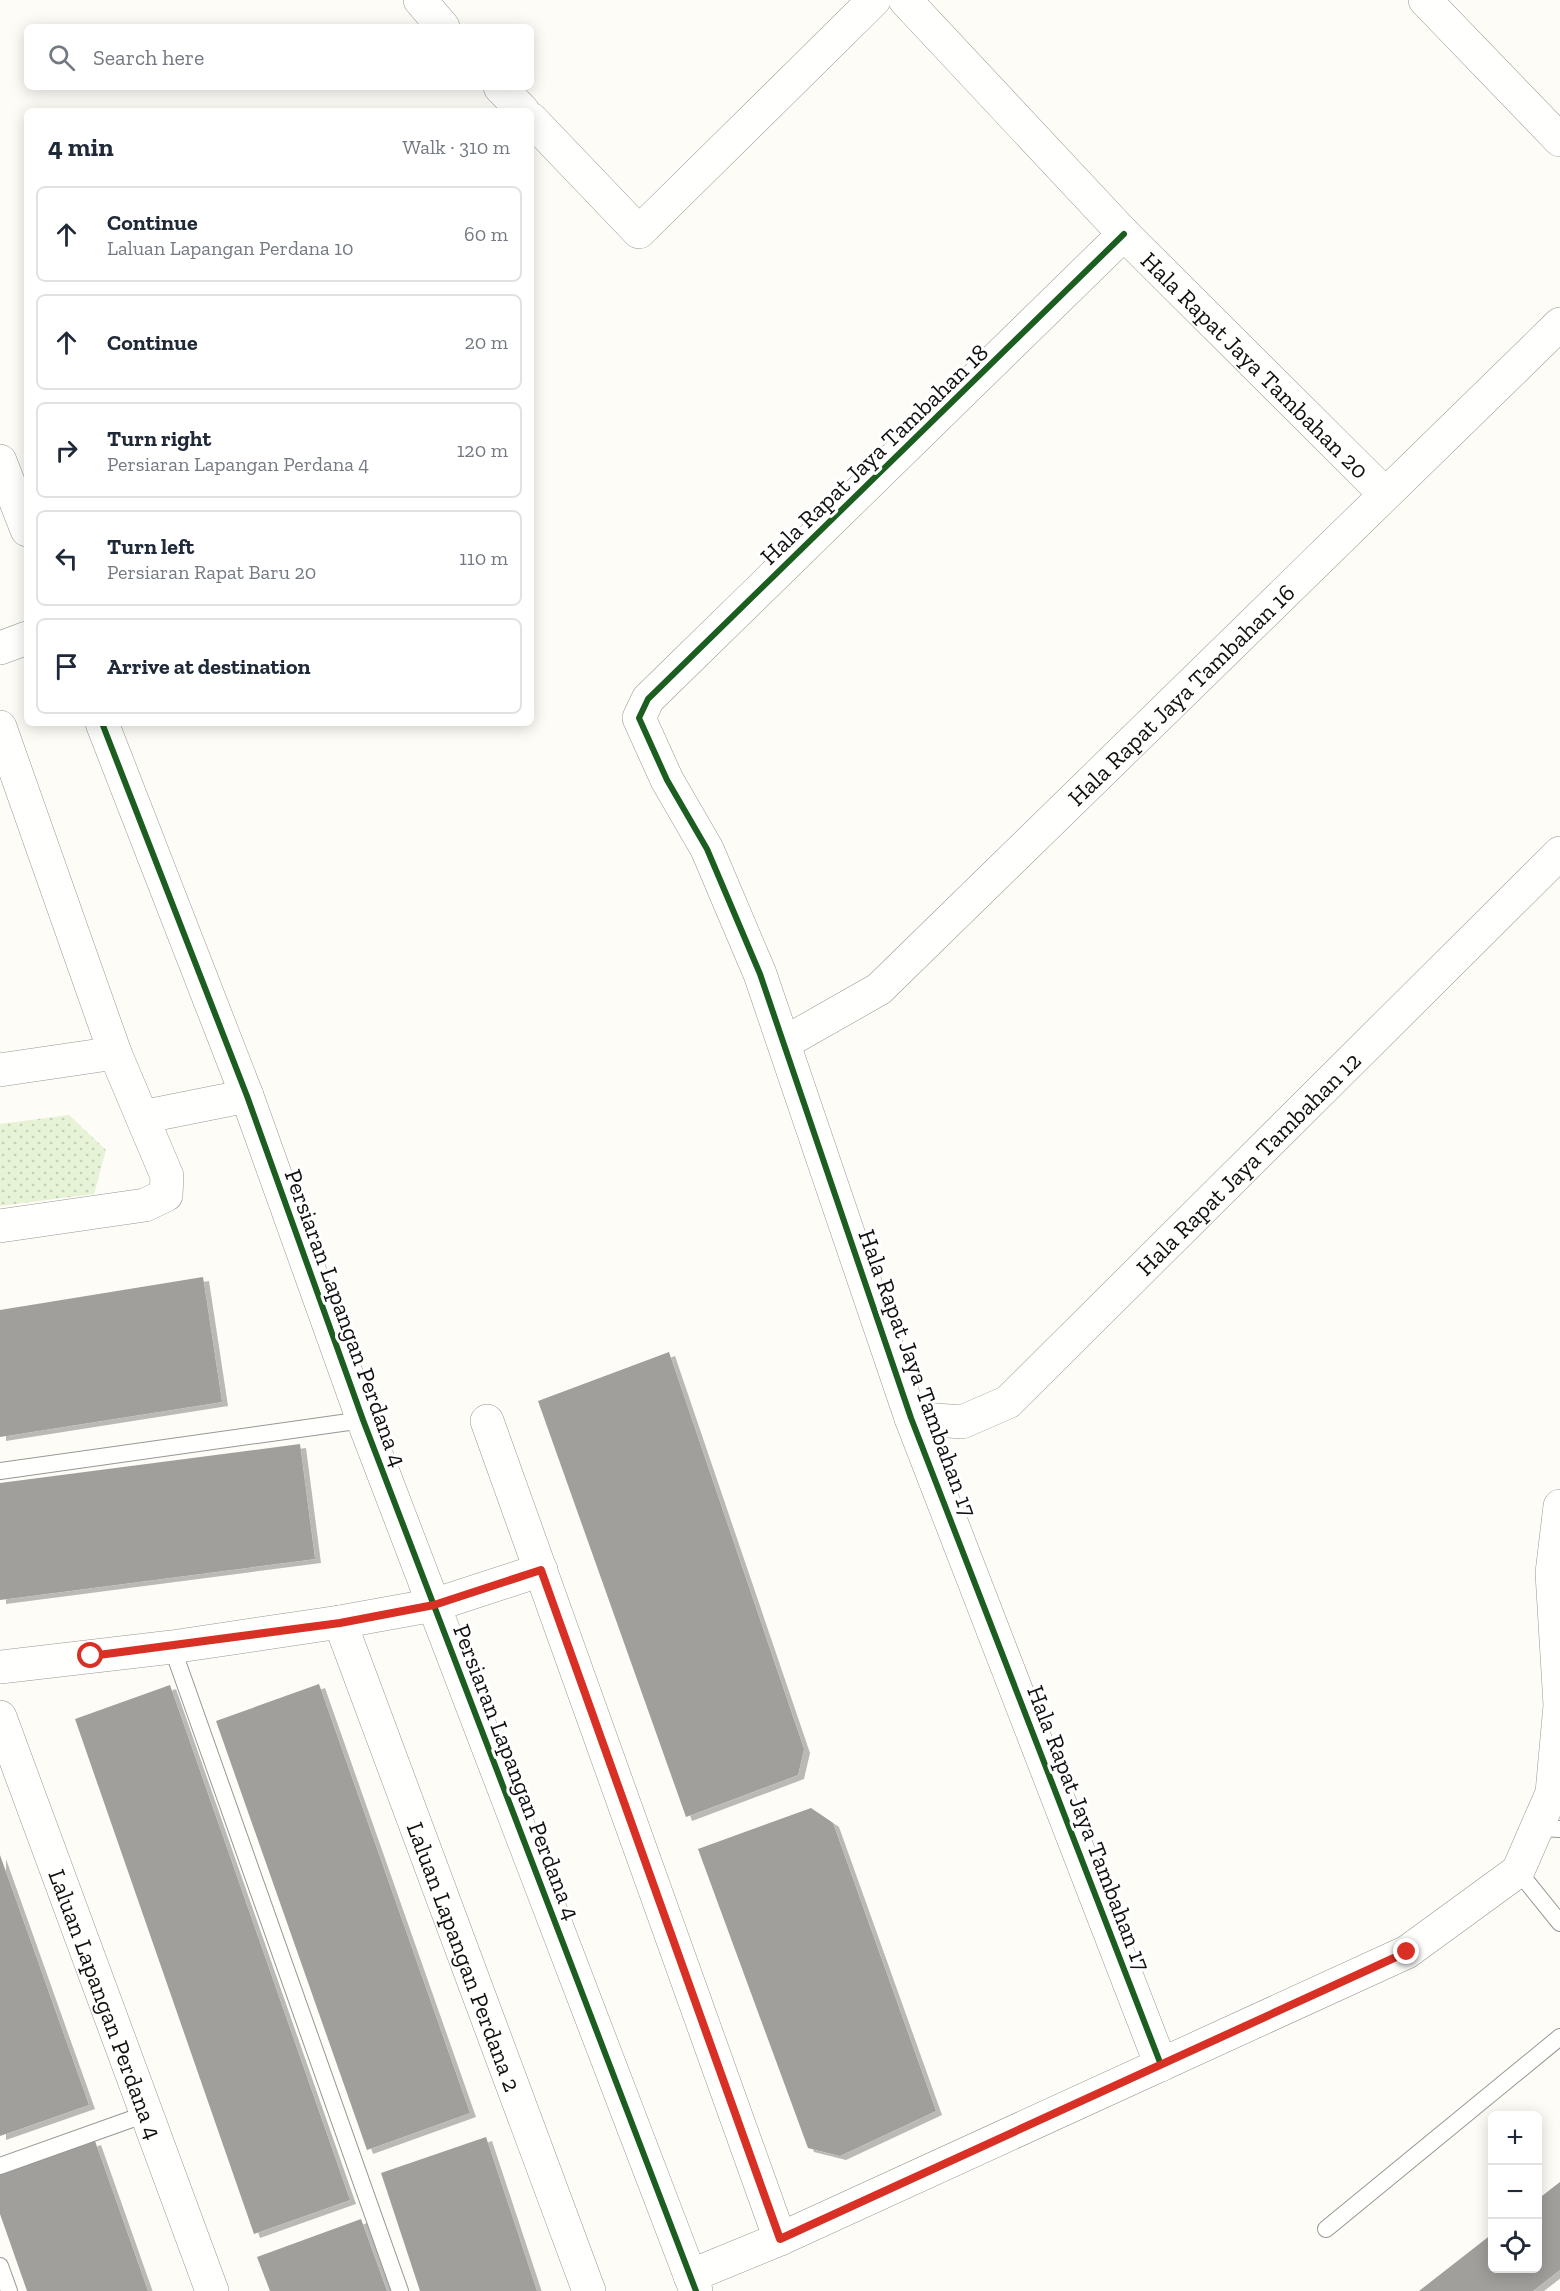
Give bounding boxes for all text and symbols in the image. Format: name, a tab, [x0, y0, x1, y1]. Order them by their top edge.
search box	[24, 24, 534, 90]
icon: search	[45, 41, 78, 74]
text: Search here	[93, 44, 204, 71]
text: 4 min	[48, 131, 114, 163]
text: Walk · 310 m	[403, 135, 510, 159]
text: Continue	[107, 209, 198, 236]
icon: ahead	[50, 218, 83, 251]
text: 60 m	[464, 222, 508, 246]
text: Laluan Lapangan Perdana 10	[107, 236, 353, 260]
street label: Hala Rapat Jaya Tambahan 20	[1135, 245, 1375, 484]
icon: ahead	[50, 326, 83, 359]
text: Continue	[107, 329, 198, 356]
text: 20 m	[464, 330, 508, 354]
street label: Hala Rapat Jaya Tambahan 18	[754, 337, 994, 571]
text: Turn right	[107, 425, 211, 452]
icon: right	[50, 434, 83, 467]
text: 120 m	[457, 438, 508, 462]
text: Persiaran Lapangan Perdana 4	[107, 452, 369, 476]
text: Turn left	[107, 533, 194, 560]
icon: left	[50, 542, 83, 575]
text: 110 m	[459, 546, 508, 570]
text: Persiaran Rapat Baru 20	[107, 560, 316, 584]
street label: Hala Rapat Jaya Tambahan 16	[1061, 577, 1300, 811]
icon: arrive	[50, 650, 83, 683]
text: Arrive at destination	[107, 653, 310, 680]
street label: Hala Rapat Jaya Tambahan 12	[1130, 1045, 1367, 1281]
street label: Persiaran Lapangan Perdana 4	[279, 1165, 413, 1471]
street label: Hala Rapat Jaya Tambahan 17	[852, 1225, 984, 1521]
street label: Persiaran Lapangan Perdana 4	[447, 1620, 587, 1924]
route start	[77, 1642, 103, 1668]
street label: Hala Rapat Jaya Tambahan 17	[1021, 1681, 1157, 1975]
street label: Laluan Lapangan Perdana 2	[401, 1818, 528, 2095]
street label: Laluan Lapangan Perdana 4	[43, 1865, 169, 2143]
route end	[1393, 1938, 1419, 1964]
map controls	[1488, 2111, 1542, 2273]
button: +	[1488, 2111, 1542, 2165]
button: −	[1488, 2165, 1542, 2219]
button: locate	[1488, 2219, 1542, 2273]

